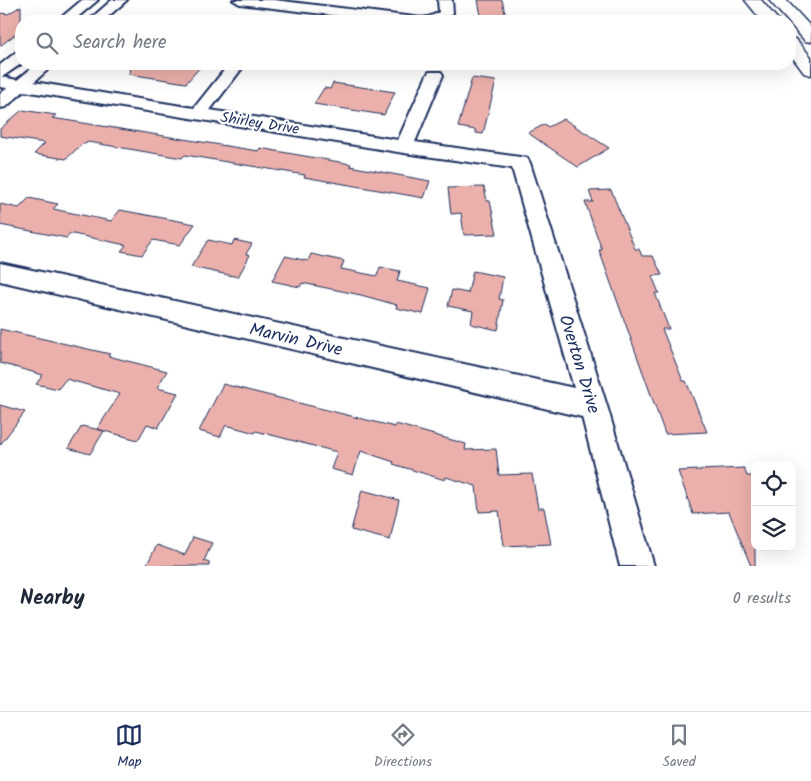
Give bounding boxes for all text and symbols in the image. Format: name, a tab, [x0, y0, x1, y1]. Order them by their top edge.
search box	[15, 15, 796, 70]
text: Search here	[73, 28, 167, 58]
icon: search	[33, 29, 61, 57]
street label: Shirley Drive	[219, 106, 301, 142]
street label: Overton Drive	[550, 311, 607, 418]
street label: Marvin Drive	[246, 316, 345, 365]
map controls	[751, 461, 796, 551]
button: locate	[751, 461, 796, 506]
button: layers	[751, 506, 796, 551]
text: Nearby	[20, 582, 85, 615]
text: 0 results	[733, 586, 791, 611]
tab: Map	[115, 721, 143, 773]
tab: Directions	[374, 721, 432, 773]
tab: Saved	[662, 721, 696, 773]

